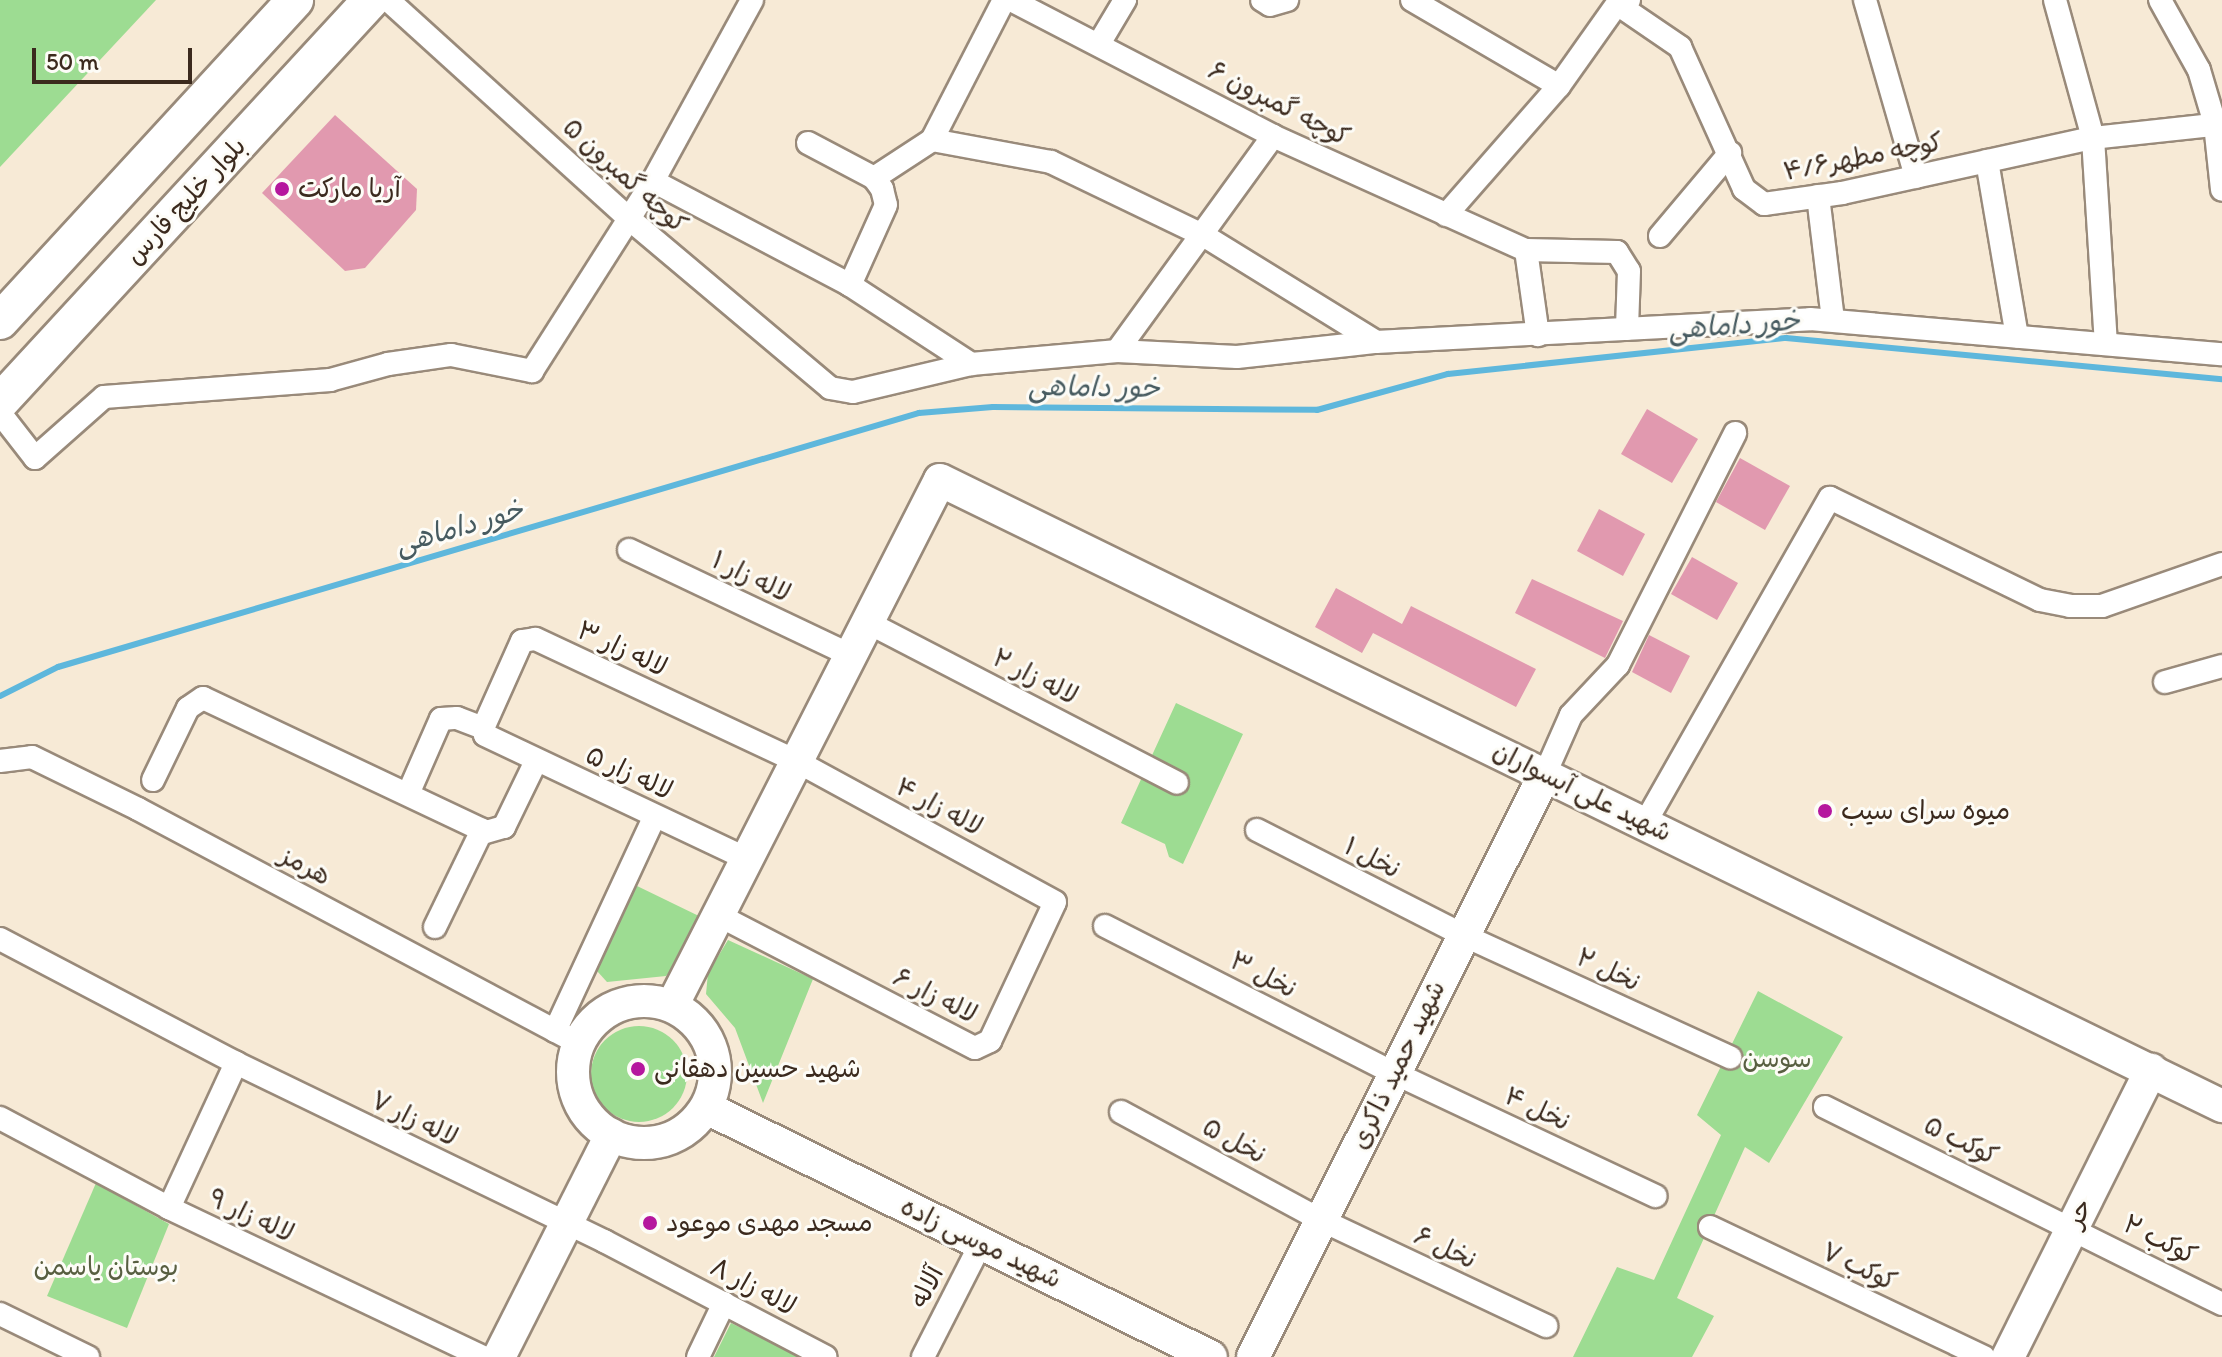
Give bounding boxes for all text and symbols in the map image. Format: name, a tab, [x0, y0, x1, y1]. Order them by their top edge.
scale bar	[36, 32, 196, 82]
text: 50 m	[46, 47, 99, 76]
street label: کوچه گمبرون ۶	[1203, 55, 1355, 153]
street label: کوچه گمبرون ۵	[556, 112, 694, 240]
street label: کوچه مطهر۴/۶	[1781, 126, 1945, 188]
street label: بلوار خلیج فارس	[119, 131, 253, 271]
place label: آریا مارکت	[298, 173, 401, 205]
marker: آریا مارکت	[273, 180, 291, 198]
water label: خور داماهی	[1667, 303, 1801, 345]
water label: خور داماهی	[1028, 368, 1160, 404]
water label: خور داماهی	[391, 492, 527, 560]
street label: لاله زار ۱	[706, 545, 796, 609]
street label: لاله زار ۳	[572, 615, 672, 683]
street label: لاله زار ۲	[987, 642, 1083, 712]
street label: شهید علی آبسواران	[1488, 735, 1676, 849]
street label: لاله زار ۵	[581, 739, 677, 807]
street label: لاله زار ۴	[890, 771, 988, 843]
place label: میوه سرای سیب	[1841, 795, 2010, 827]
marker: میوه سرای سیب	[1816, 802, 1834, 820]
street label: نخل ۱	[1339, 831, 1405, 885]
street label: هرمز	[274, 840, 336, 892]
street label: نخل ۲	[1571, 942, 1645, 998]
street label: نخل ۳	[1224, 945, 1302, 1005]
street label: لاله زار ۶	[888, 962, 982, 1030]
street label: شهید حمید ذاکری	[1344, 976, 1452, 1154]
park label: سوسن	[1742, 1043, 1812, 1075]
place label: شهید حسین دهقانی	[654, 1053, 861, 1085]
marker: شهید حسین دهقانی	[629, 1060, 647, 1078]
street label: نخل ۴	[1499, 1080, 1575, 1138]
street label: لاله زار ۷	[365, 1085, 463, 1153]
street label: کوکب ۵	[1919, 1110, 2003, 1172]
street label: نخل ۵	[1197, 1111, 1271, 1171]
street label: لاله زار ۹	[203, 1183, 299, 1249]
street label: شهید موسی زاده	[896, 1191, 1066, 1295]
street label: حر	[2059, 1193, 2099, 1233]
place label: مسجد مهدی موعود	[666, 1207, 873, 1239]
street label: کوکب ۲	[2118, 1208, 2202, 1272]
marker: مسجد مهدی موعود	[641, 1214, 659, 1232]
street label: نخل ۶	[1409, 1220, 1481, 1276]
street label: کوکب ۷	[1816, 1236, 1902, 1298]
park label: بوستان یاسمن	[33, 1251, 179, 1283]
street label: لاله زار ۸	[705, 1251, 801, 1323]
street label: آلاله	[903, 1261, 951, 1313]

